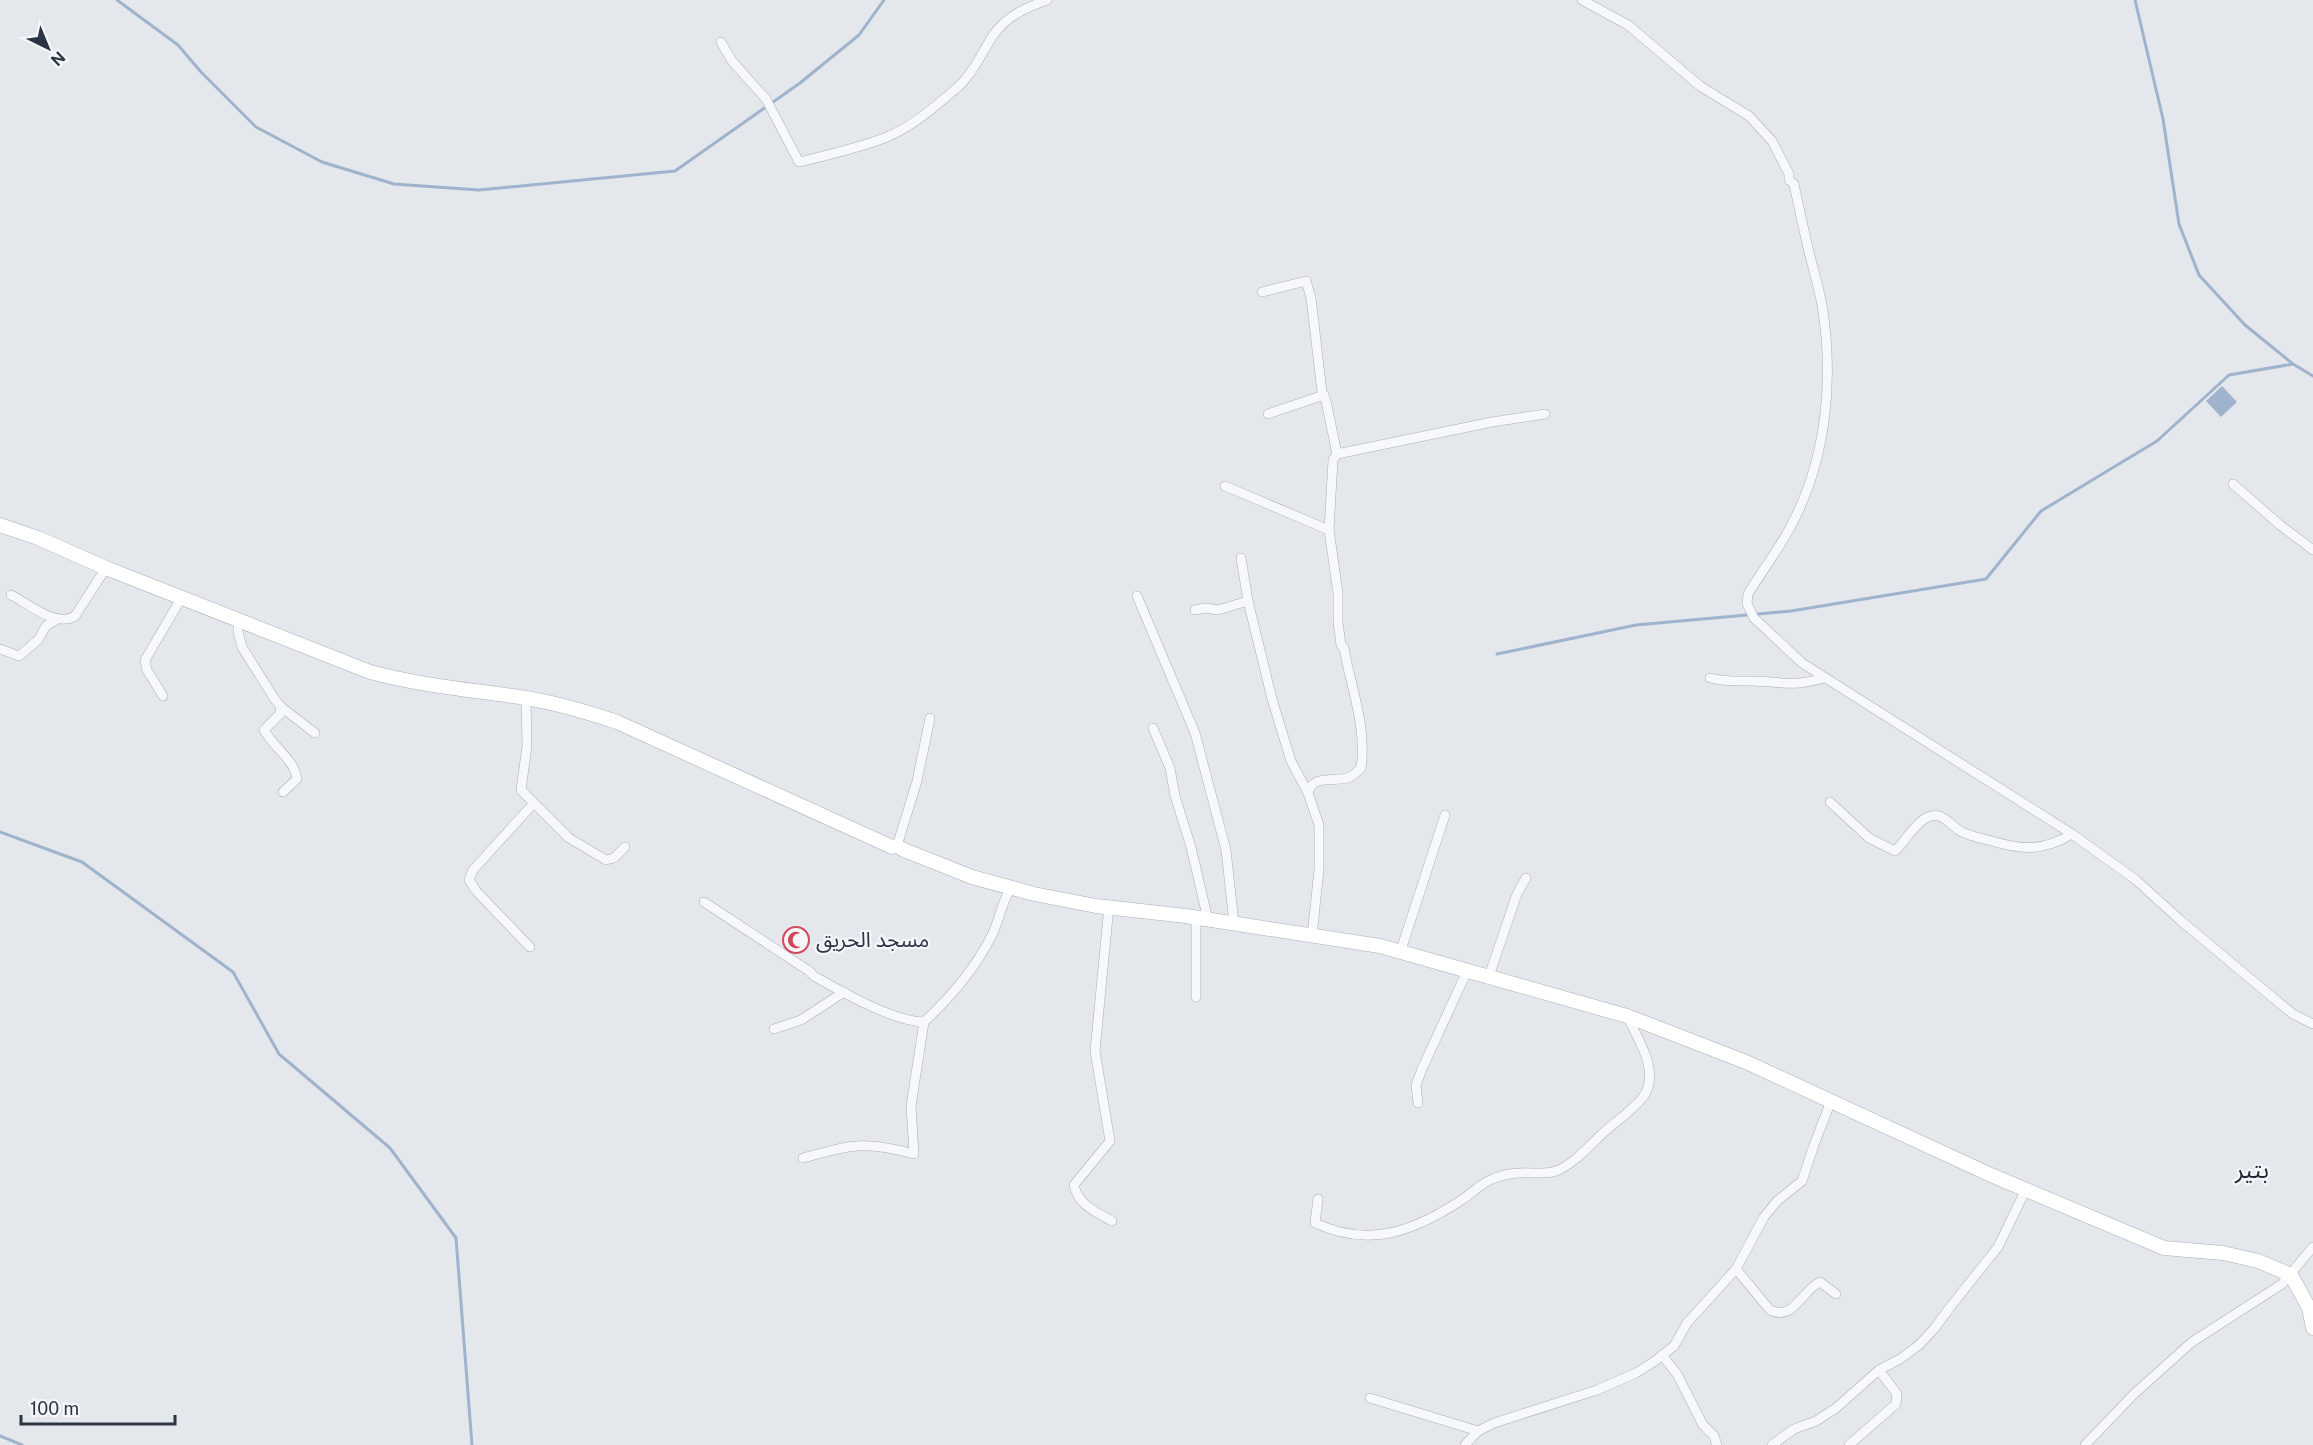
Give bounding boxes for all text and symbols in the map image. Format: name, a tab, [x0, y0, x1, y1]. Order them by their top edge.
north arrow	[18, 18, 78, 78]
text: N	[47, 47, 69, 70]
mosque icon: مسجد الحريق	[781, 925, 811, 955]
place label: مسجد الحريق	[816, 927, 929, 953]
district label: بتير	[2234, 1155, 2269, 1184]
scale bar	[21, 1388, 176, 1426]
text: 100 m	[30, 1398, 79, 1419]

